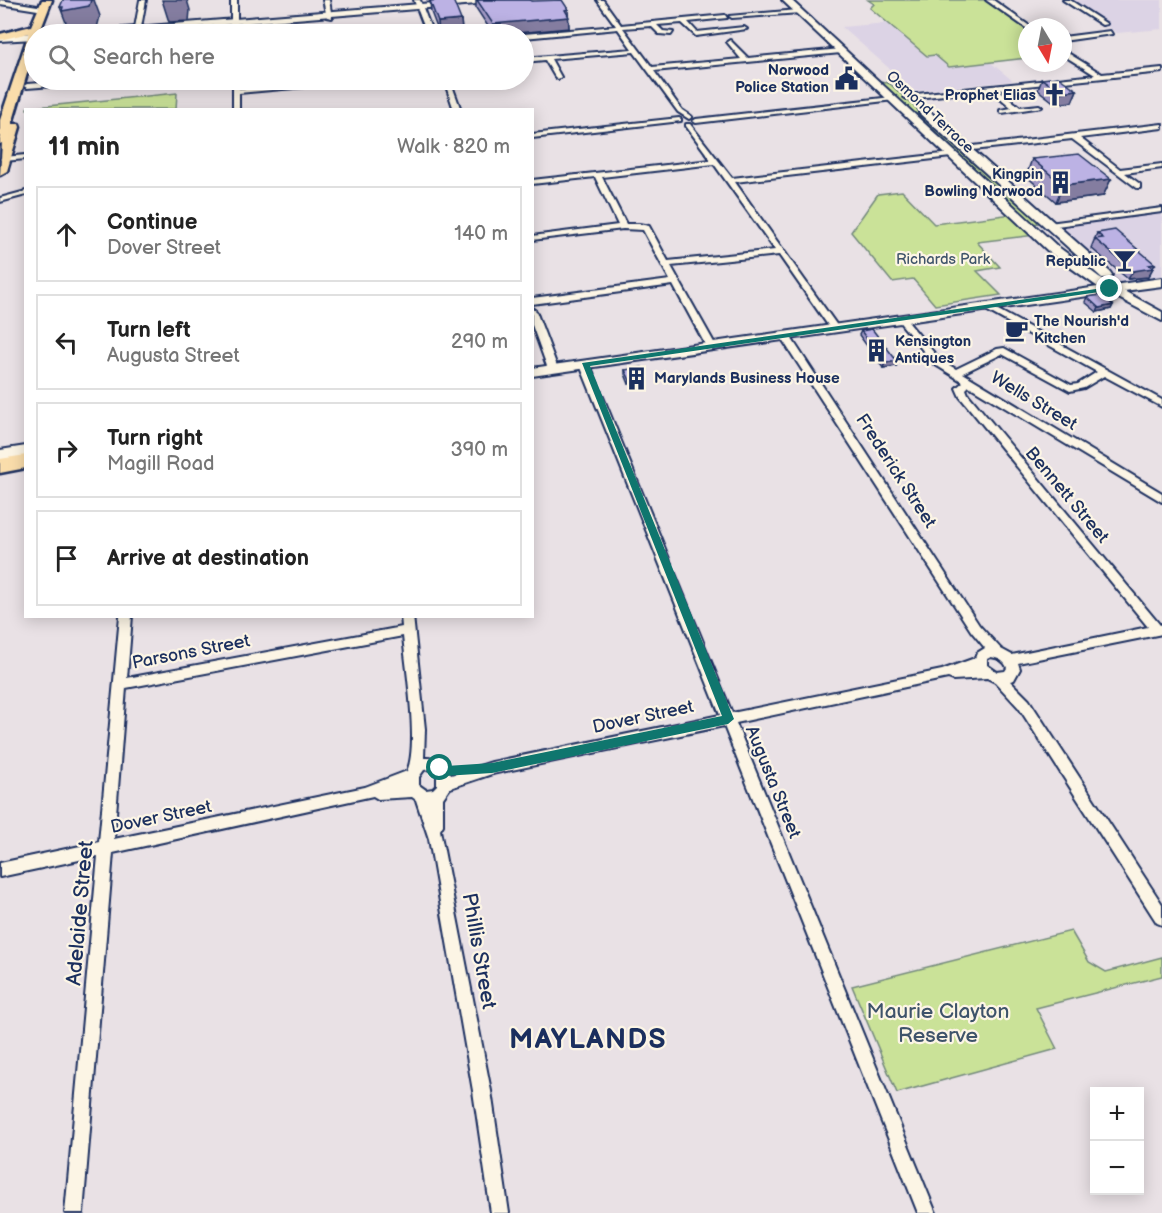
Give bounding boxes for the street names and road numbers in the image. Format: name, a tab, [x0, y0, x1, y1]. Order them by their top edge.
street label: Osmond Terrace	[882, 67, 978, 157]
street label: Wells Street	[987, 367, 1081, 435]
street label: Frederick Street	[851, 410, 941, 532]
street label: Bennett Street	[1021, 443, 1114, 548]
street label: Parsons Street	[130, 630, 252, 674]
street label: Dover Street	[591, 696, 696, 738]
street label: Augusta Street	[741, 723, 805, 842]
street label: Dover Street	[109, 796, 214, 838]
street label: Adelaide Street	[61, 839, 99, 987]
street label: Phillis Street	[457, 891, 502, 1011]

